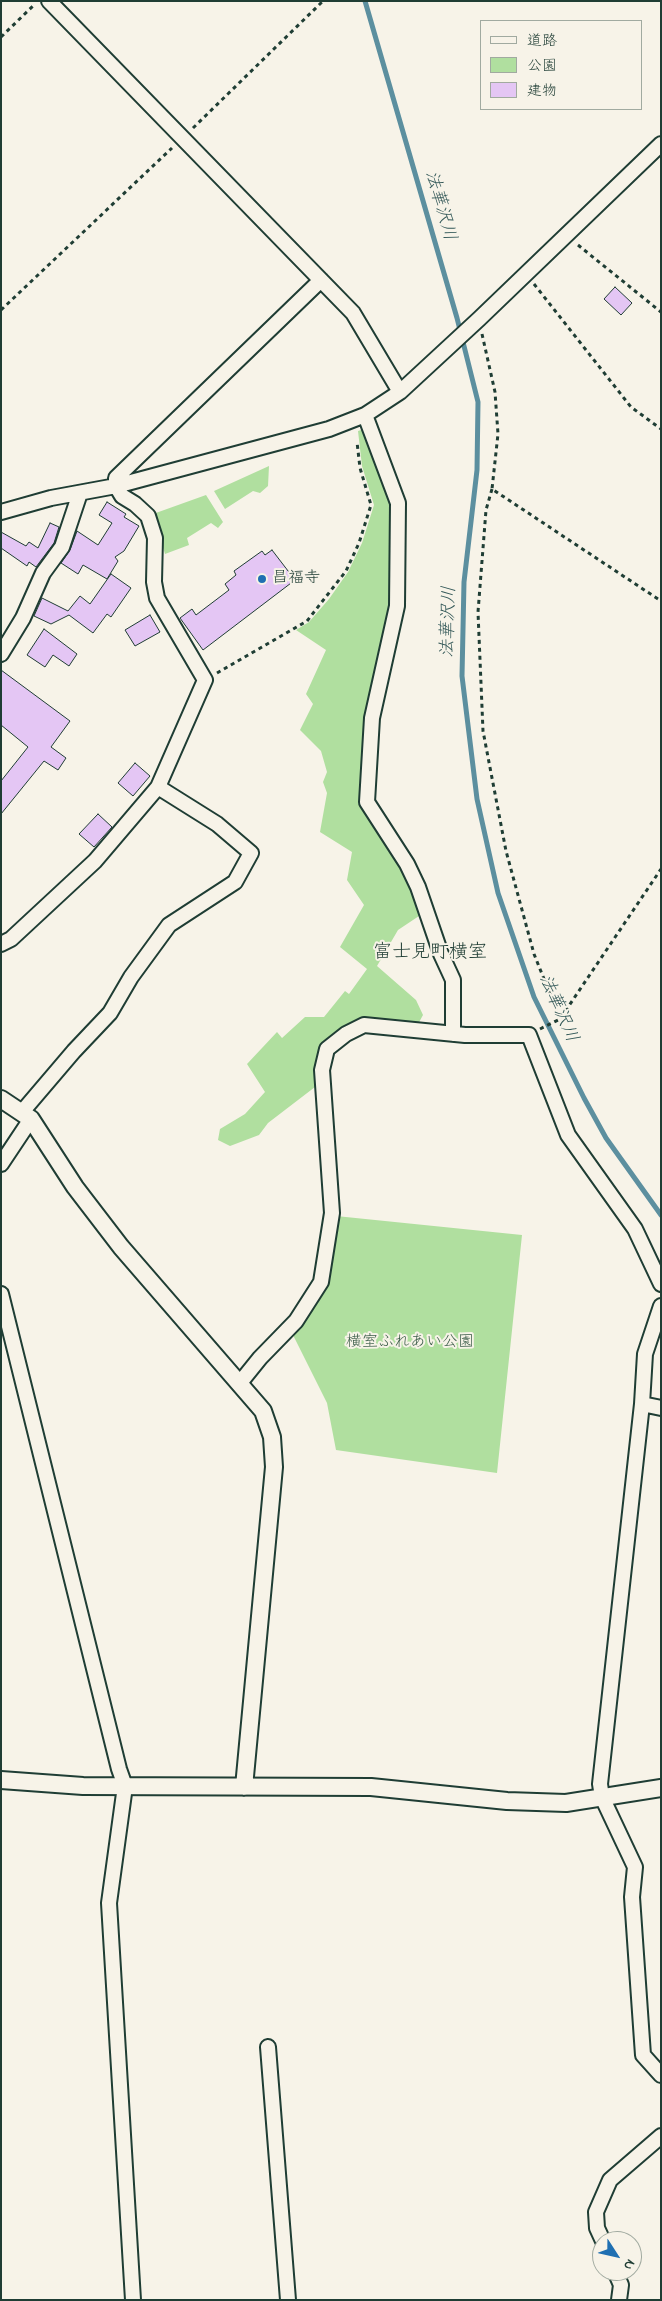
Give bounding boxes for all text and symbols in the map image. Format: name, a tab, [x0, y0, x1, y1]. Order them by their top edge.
legend	[480, 20, 642, 110]
text: 道路	[527, 30, 557, 52]
text: 公園	[527, 55, 557, 77]
text: 建物	[527, 80, 557, 102]
water label: 法華沢川	[419, 168, 459, 244]
place label: 昌福寺	[272, 569, 320, 589]
marker: 昌福寺	[256, 573, 268, 585]
water label: 法華沢川	[438, 586, 462, 658]
district label: 富士見町横室	[373, 943, 487, 965]
water label: 法華沢川	[532, 972, 582, 1046]
park label: 横室ふれあい公園	[346, 1333, 474, 1353]
north arrow	[592, 2231, 642, 2281]
text: N	[618, 2254, 640, 2274]

